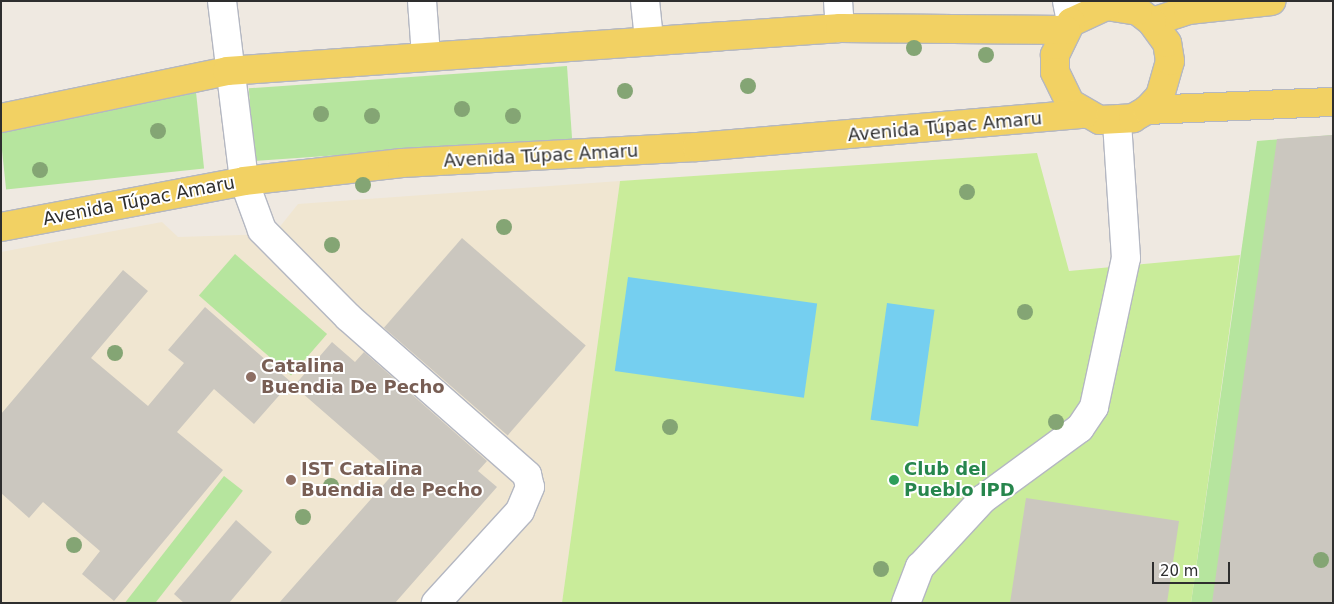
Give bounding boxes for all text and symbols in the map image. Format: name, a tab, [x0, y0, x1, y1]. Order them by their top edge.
street label: Avenida Túpac Amaru	[847, 108, 1043, 146]
street label: Avenida Túpac Amaru	[443, 140, 639, 172]
street label: Avenida Túpac Amaru	[41, 172, 237, 230]
place label: Catalina Buendia De Pecho	[261, 356, 445, 398]
marker: Catalina Buendia De Pecho	[245, 371, 257, 383]
place label: IST Catalina Buendia de Pecho	[301, 459, 483, 502]
place label: Club del Pueblo IPD	[904, 459, 1015, 502]
marker: IST Catalina Buendia de Pecho	[285, 474, 297, 486]
marker: Club del Pueblo IPD	[888, 474, 900, 486]
scale bar	[1154, 552, 1232, 584]
text: 20 m	[1160, 562, 1198, 580]

